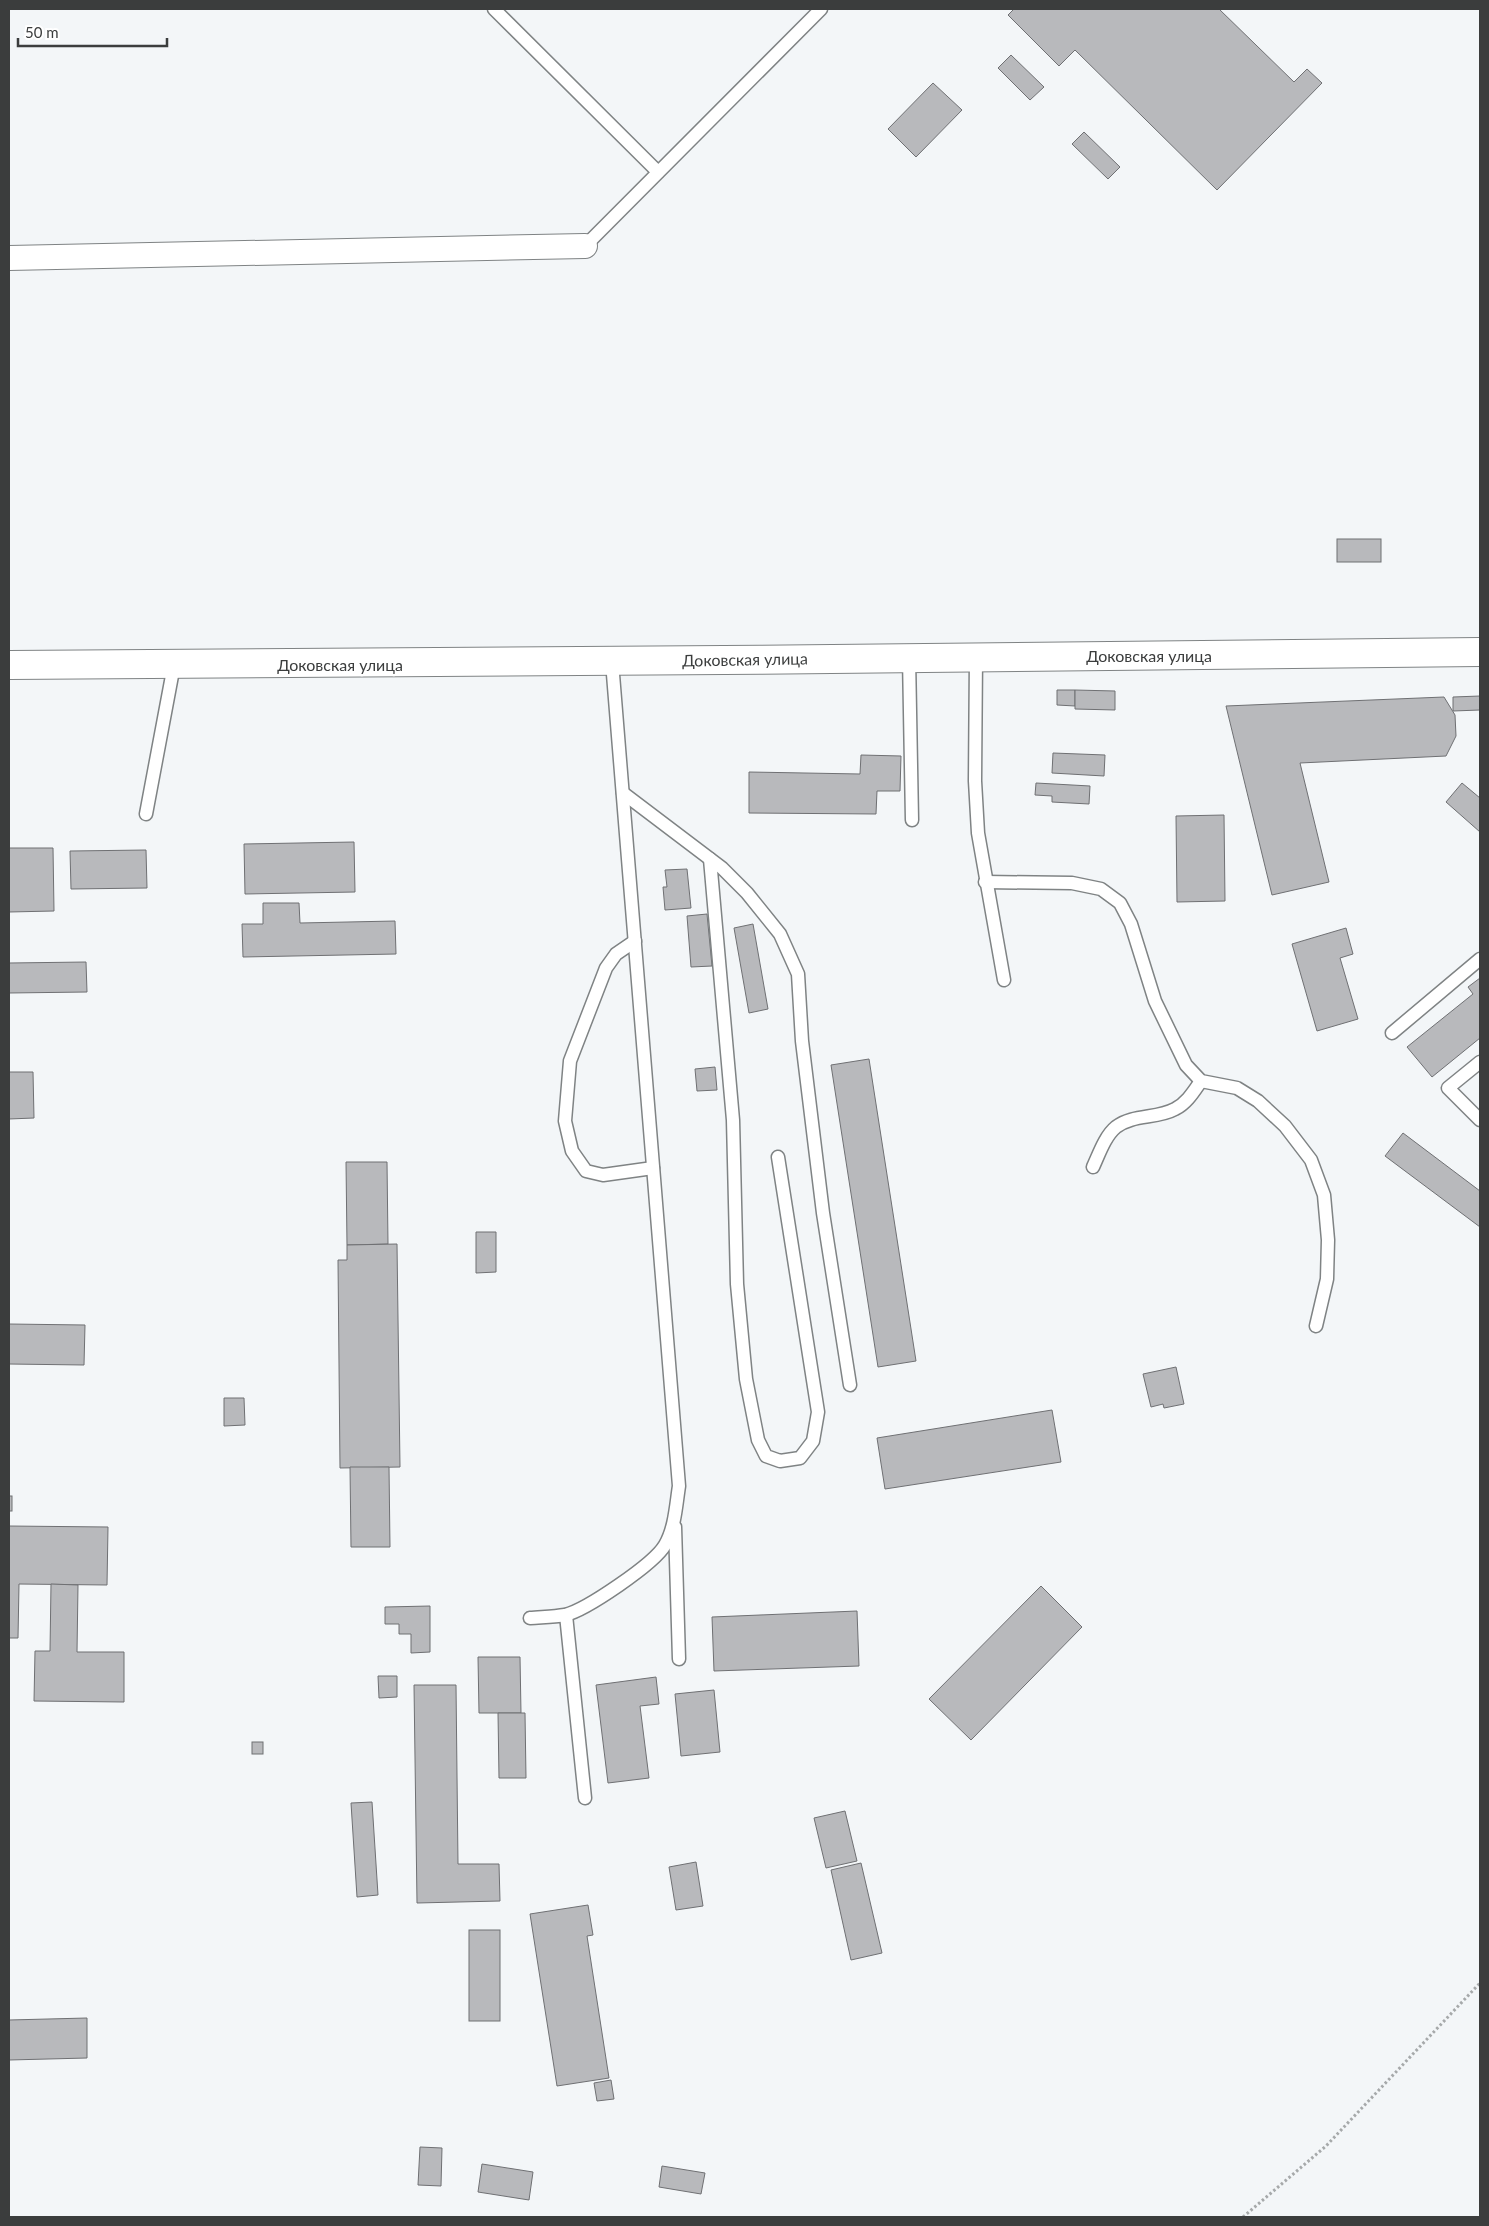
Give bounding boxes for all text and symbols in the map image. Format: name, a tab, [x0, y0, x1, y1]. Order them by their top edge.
scale bar	[18, 15, 166, 47]
text: 50 m	[25, 23, 59, 41]
street label: Доковская улица	[1086, 646, 1212, 665]
street label: Доковская улица	[682, 648, 808, 670]
street label: Доковская улица	[277, 655, 403, 674]

